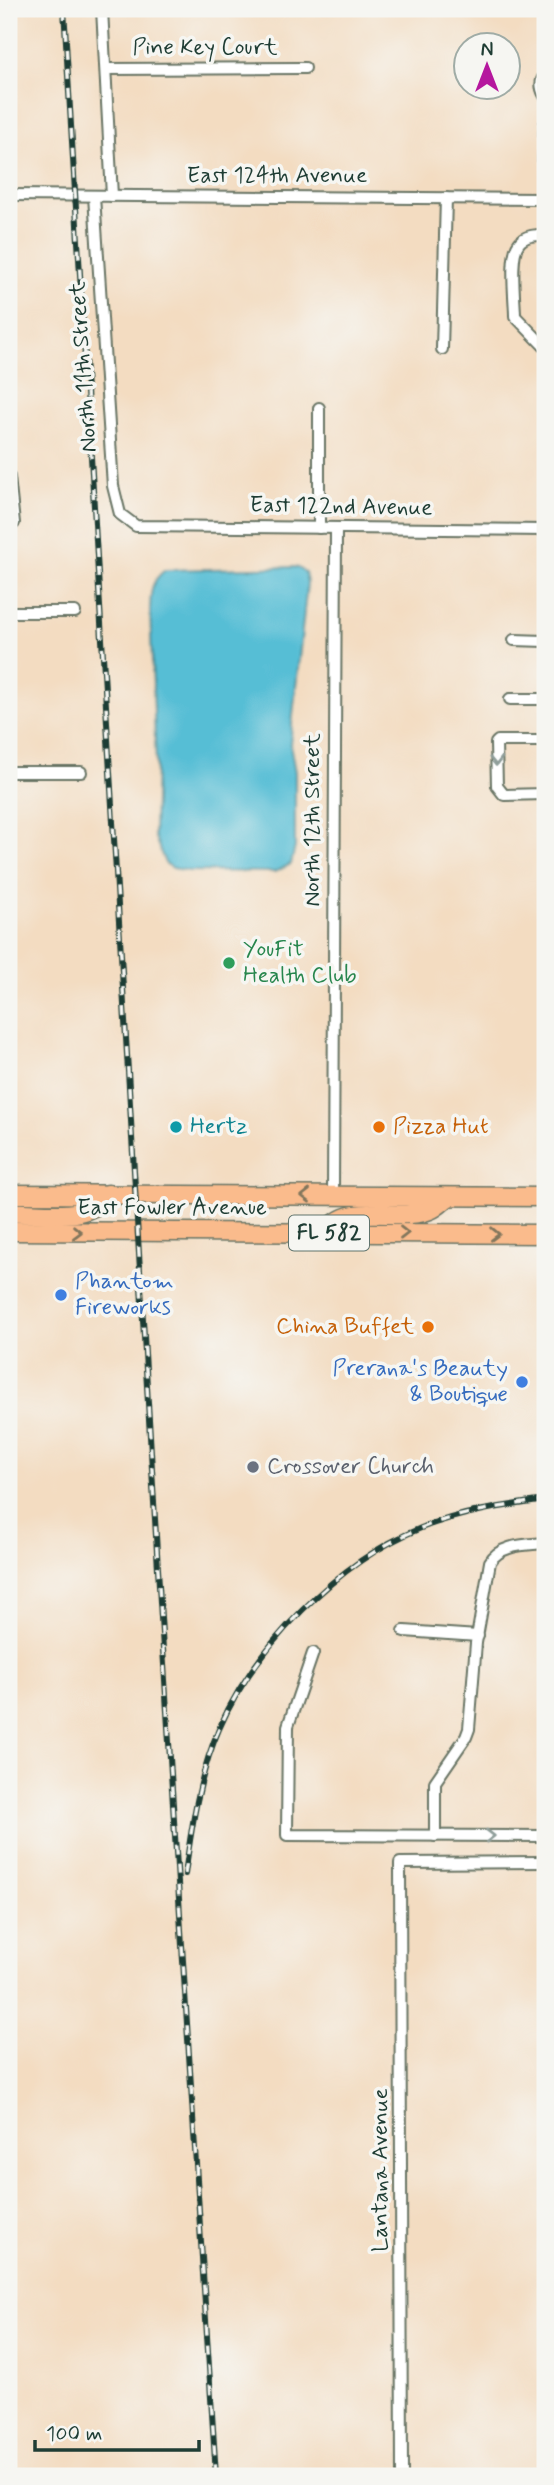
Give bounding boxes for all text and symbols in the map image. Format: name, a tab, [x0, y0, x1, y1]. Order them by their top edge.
north arrow	[452, 32, 522, 102]
street label: Pine Key Court	[132, 33, 278, 63]
text: N	[481, 38, 493, 63]
street label: East 124th Avenue	[187, 161, 367, 191]
street label: North 11th Street	[63, 280, 105, 453]
street label: East 122nd Avenue	[249, 490, 433, 524]
street label: North 12th Street	[298, 733, 328, 907]
one-way arrow	[488, 756, 504, 766]
place label: YouFit Health Club	[243, 935, 357, 991]
marker: YouFit Health Club	[221, 955, 237, 971]
place label: Hertz	[190, 1112, 248, 1142]
place label: Pizza Hut	[393, 1112, 489, 1142]
marker: Hertz	[168, 1119, 184, 1135]
marker: Pizza Hut	[371, 1119, 387, 1135]
one-way arrow	[300, 1188, 311, 1204]
street label: East Fowler Avenue	[77, 1193, 267, 1223]
road number: FL 582	[289, 1216, 369, 1250]
one-way arrow	[72, 1224, 83, 1240]
one-way arrow	[399, 1225, 410, 1241]
one-way arrow	[490, 1226, 500, 1242]
place label: Phantom Fireworks	[75, 1267, 174, 1323]
marker: Phantom Fireworks	[53, 1287, 69, 1303]
place label: China Buffet	[276, 1312, 414, 1342]
marker: China Buffet	[420, 1319, 436, 1335]
place label: Prerana's Beauty & Boutique	[333, 1354, 508, 1410]
marker: Prerana's Beauty & Boutique	[514, 1374, 530, 1390]
place label: Crossover Church	[267, 1452, 434, 1482]
marker: Crossover Church	[245, 1459, 261, 1475]
one-way arrow	[485, 1828, 496, 1844]
street label: Lantana Avenue	[366, 2088, 396, 2252]
scale bar	[35, 2408, 200, 2452]
text: 100 m	[46, 2420, 102, 2448]

